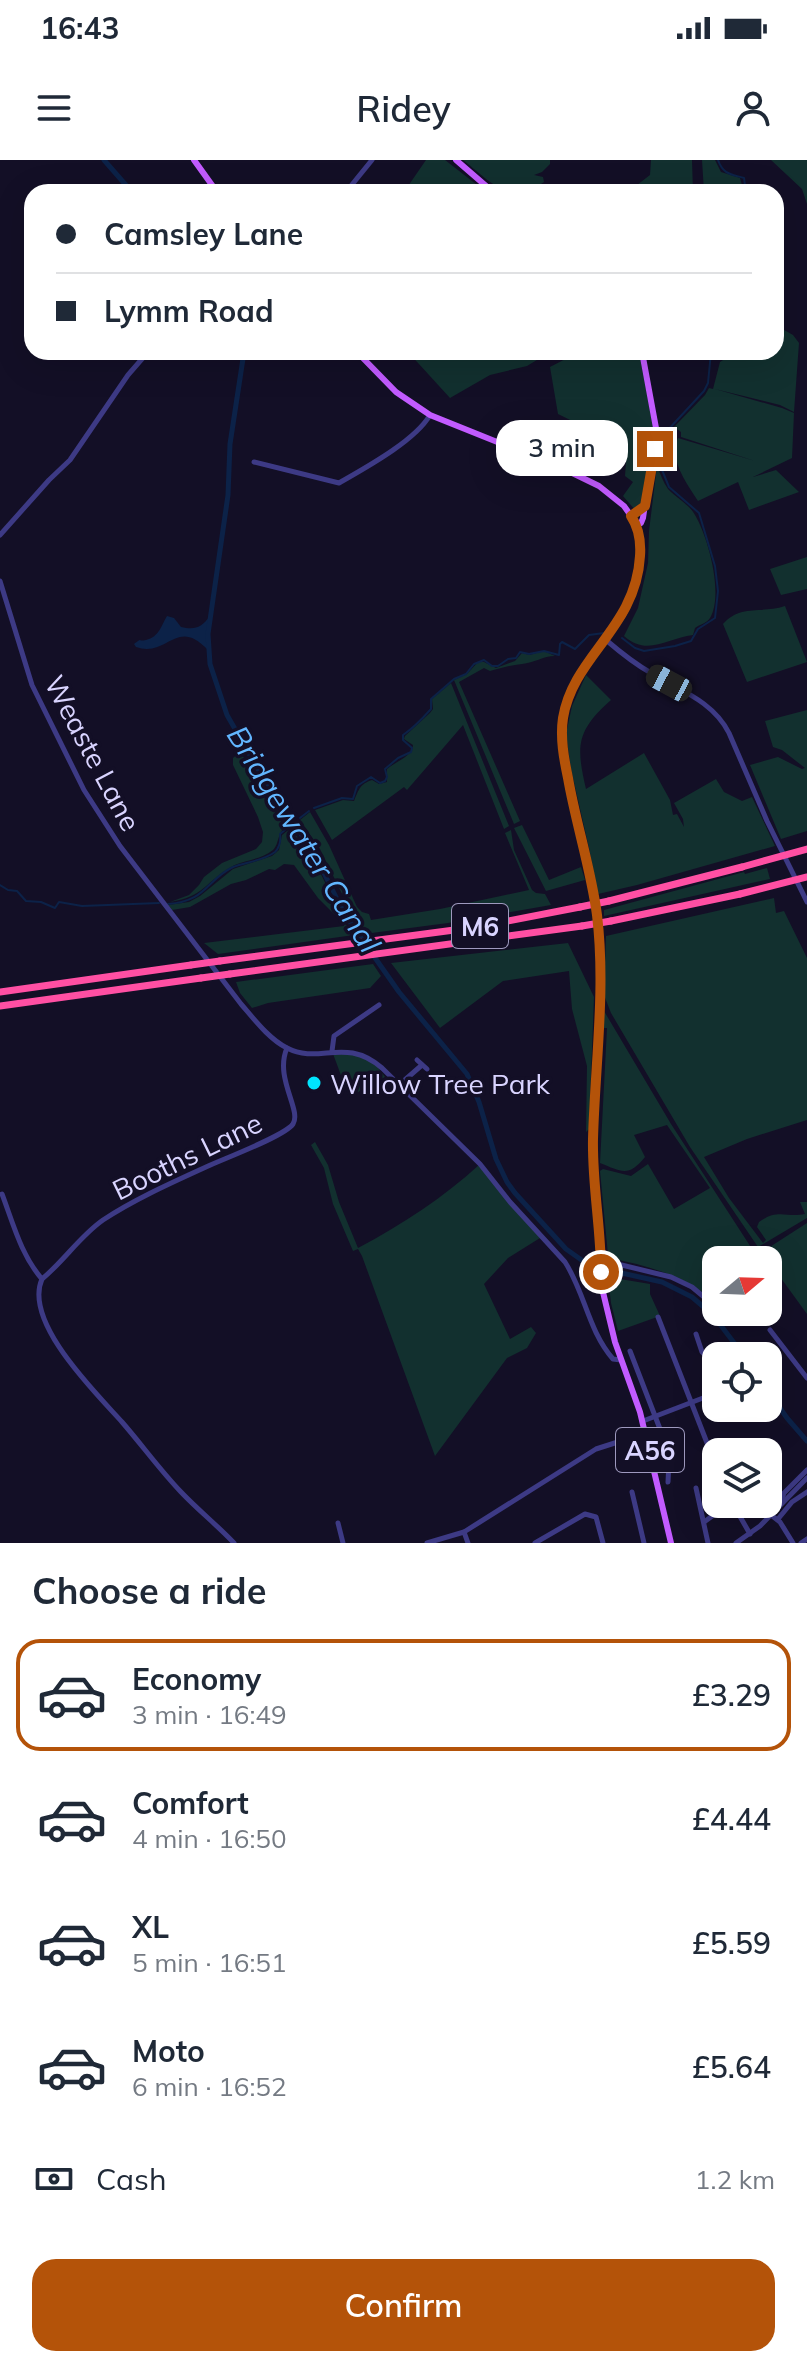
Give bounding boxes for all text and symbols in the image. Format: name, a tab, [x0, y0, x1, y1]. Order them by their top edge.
text: 16:43	[40, 9, 119, 47]
icon: menu	[32, 86, 76, 130]
text: Ridey	[356, 86, 451, 131]
icon: person	[731, 86, 775, 130]
text: Camsley Lane	[104, 215, 303, 253]
text: Lymm Road	[104, 292, 274, 330]
callout: 3 min	[495, 421, 627, 477]
text: 3 min	[528, 431, 596, 464]
route end	[637, 431, 673, 467]
car	[642, 661, 696, 705]
street label: Weaste Lane	[37, 669, 149, 837]
water label: Bridgewater Canal	[219, 718, 390, 960]
road number: M6	[452, 904, 508, 948]
place label: Willow Tree Park	[330, 1066, 551, 1101]
marker: Willow Tree Park	[305, 1074, 323, 1092]
street label: Booths Lane	[107, 1105, 267, 1207]
north arrow	[702, 1246, 782, 1326]
map controls	[702, 1246, 782, 1518]
route start	[583, 1254, 619, 1290]
button: locate	[702, 1342, 782, 1422]
road number: A56	[616, 1428, 684, 1472]
button: layers	[702, 1438, 782, 1518]
text: Choose a ride	[32, 1568, 266, 1613]
icon: car	[36, 1659, 108, 1731]
text: Economy	[132, 1660, 261, 1698]
text: £3.29	[692, 1676, 771, 1714]
text: 3 min · 16:49	[132, 1698, 287, 1731]
icon: car	[36, 1783, 108, 1855]
text: Comfort	[132, 1784, 249, 1822]
text: £4.44	[692, 1800, 771, 1838]
text: 4 min · 16:50	[132, 1822, 287, 1855]
icon: car	[36, 1907, 108, 1979]
text: XL	[132, 1908, 169, 1946]
text: £5.59	[692, 1924, 771, 1962]
text: 5 min · 16:51	[132, 1946, 287, 1979]
icon: car	[36, 2031, 108, 2103]
text: Moto	[132, 2032, 205, 2070]
text: £5.64	[692, 2048, 771, 2086]
text: 6 min · 16:52	[132, 2070, 287, 2103]
icon: cash	[32, 2157, 76, 2201]
text: Cash	[96, 2160, 167, 2198]
text: 1.2 km	[695, 2163, 775, 2196]
button: Confirm	[32, 2259, 775, 2351]

